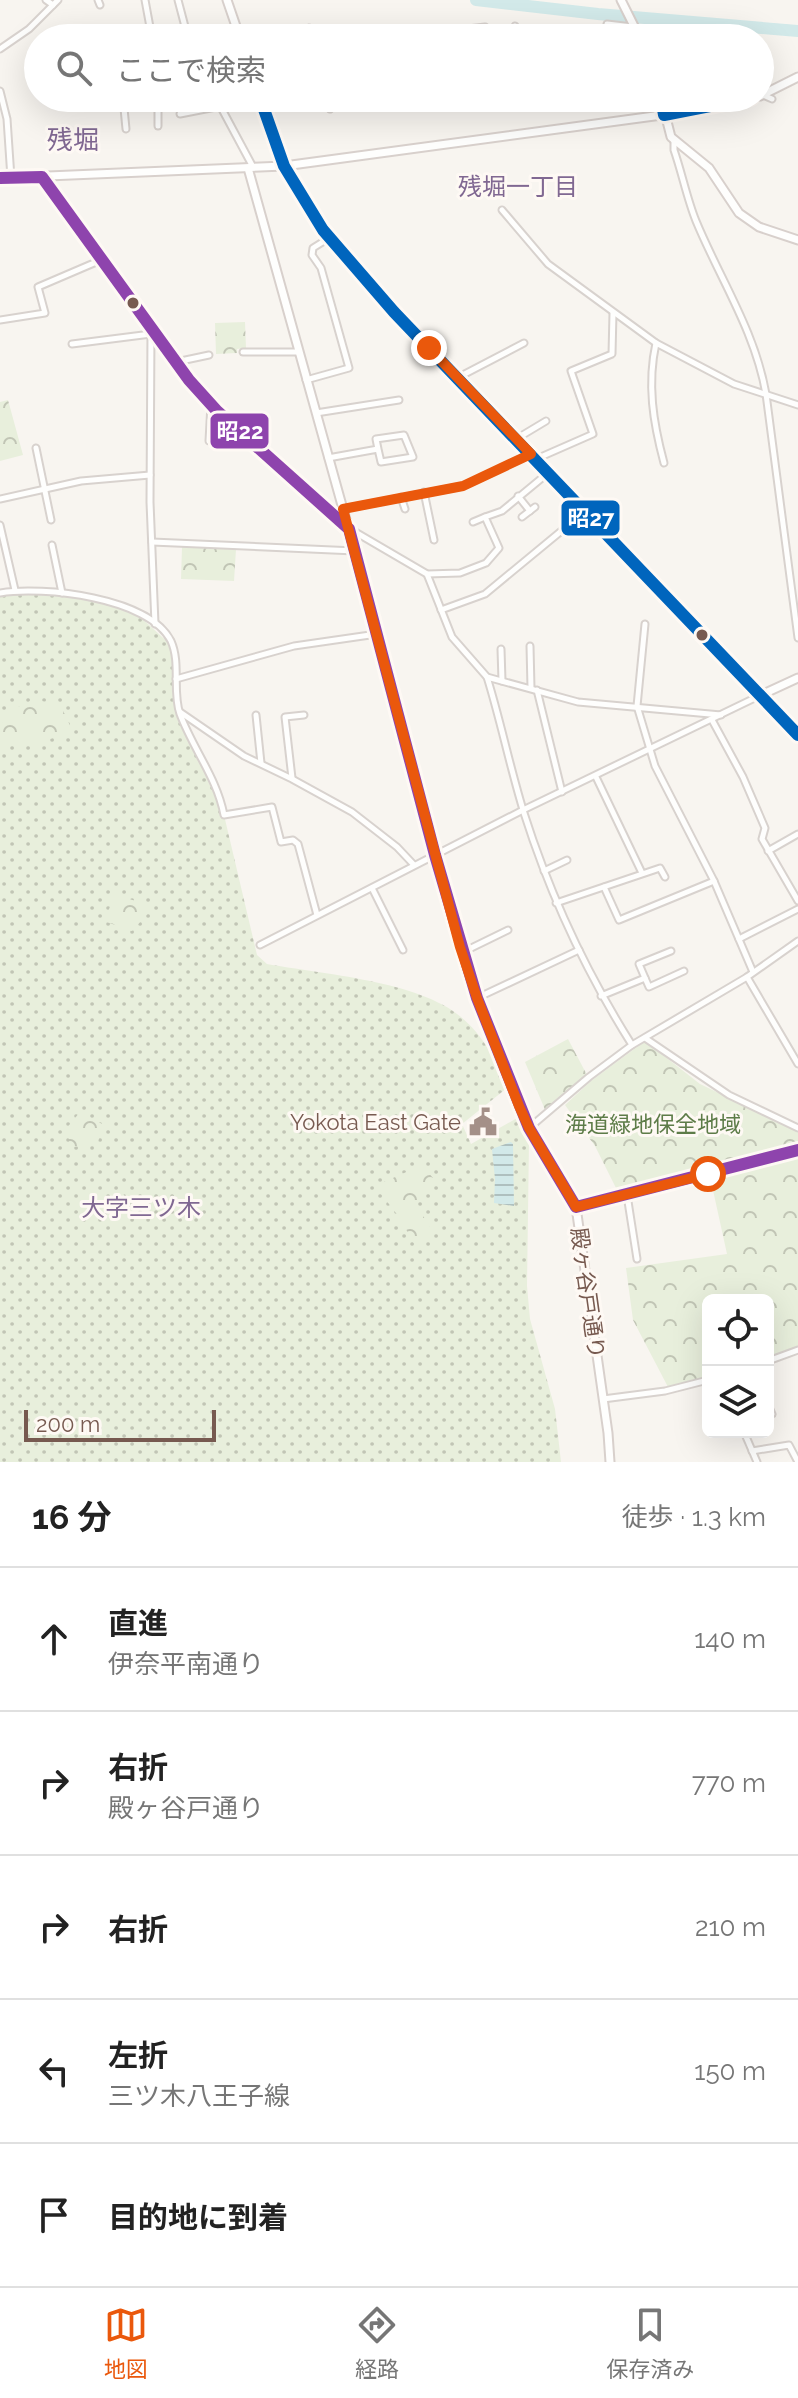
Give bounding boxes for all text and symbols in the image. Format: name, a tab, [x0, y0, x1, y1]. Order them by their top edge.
search box	[24, 24, 774, 112]
icon: search	[52, 46, 96, 90]
text: ここで検索	[116, 53, 266, 88]
district label: 残堀	[47, 125, 99, 155]
district label: 残堀一丁目	[458, 172, 578, 201]
unlabelled marker	[125, 295, 141, 311]
route end	[411, 330, 447, 366]
line badge: 昭22	[209, 412, 270, 450]
text: 昭22	[217, 418, 263, 444]
line badge: 昭27	[560, 499, 621, 537]
text: 昭27	[568, 505, 615, 531]
unlabelled marker	[694, 627, 710, 643]
public building icon: Yokota East Gate	[468, 1107, 498, 1137]
place label: Yokota East Gate	[290, 1109, 461, 1135]
park label: 海道緑地保全地域	[565, 1111, 741, 1137]
route start	[690, 1156, 726, 1192]
district label: 大字三ツ木	[81, 1193, 201, 1222]
street label: 殿ヶ谷戸通り	[566, 1226, 610, 1360]
map controls	[702, 1294, 774, 1438]
button: locate	[702, 1294, 774, 1366]
button: layers	[702, 1366, 774, 1438]
scale bar	[24, 1406, 216, 1442]
text: 200 m	[36, 1411, 100, 1437]
text: 16 分	[32, 1497, 112, 1537]
text: 徒歩 · 1.3 km	[622, 1502, 766, 1532]
text: 直進	[108, 1606, 168, 1641]
icon: ahead	[32, 1617, 76, 1661]
text: 140 m	[694, 1624, 766, 1654]
text: 伊奈平南通り	[108, 1649, 264, 1679]
text: 右折	[108, 1750, 168, 1785]
icon: right	[32, 1761, 76, 1805]
text: 770 m	[692, 1768, 766, 1798]
text: 殿ヶ谷戸通り	[108, 1793, 264, 1823]
icon: right	[32, 1905, 76, 1949]
text: 右折	[108, 1912, 168, 1947]
text: 210 m	[695, 1912, 766, 1942]
text: 左折	[108, 2038, 168, 2073]
icon: left	[32, 2049, 76, 2093]
text: 150 m	[694, 2056, 766, 2086]
text: 三ツ木八王子線	[108, 2081, 290, 2111]
icon: arrive	[32, 2193, 76, 2237]
text: 目的地に到着	[108, 2200, 288, 2235]
tab: 地図	[104, 2303, 148, 2383]
tab: 経路	[355, 2303, 399, 2383]
tab: 保存済み	[606, 2303, 694, 2383]

